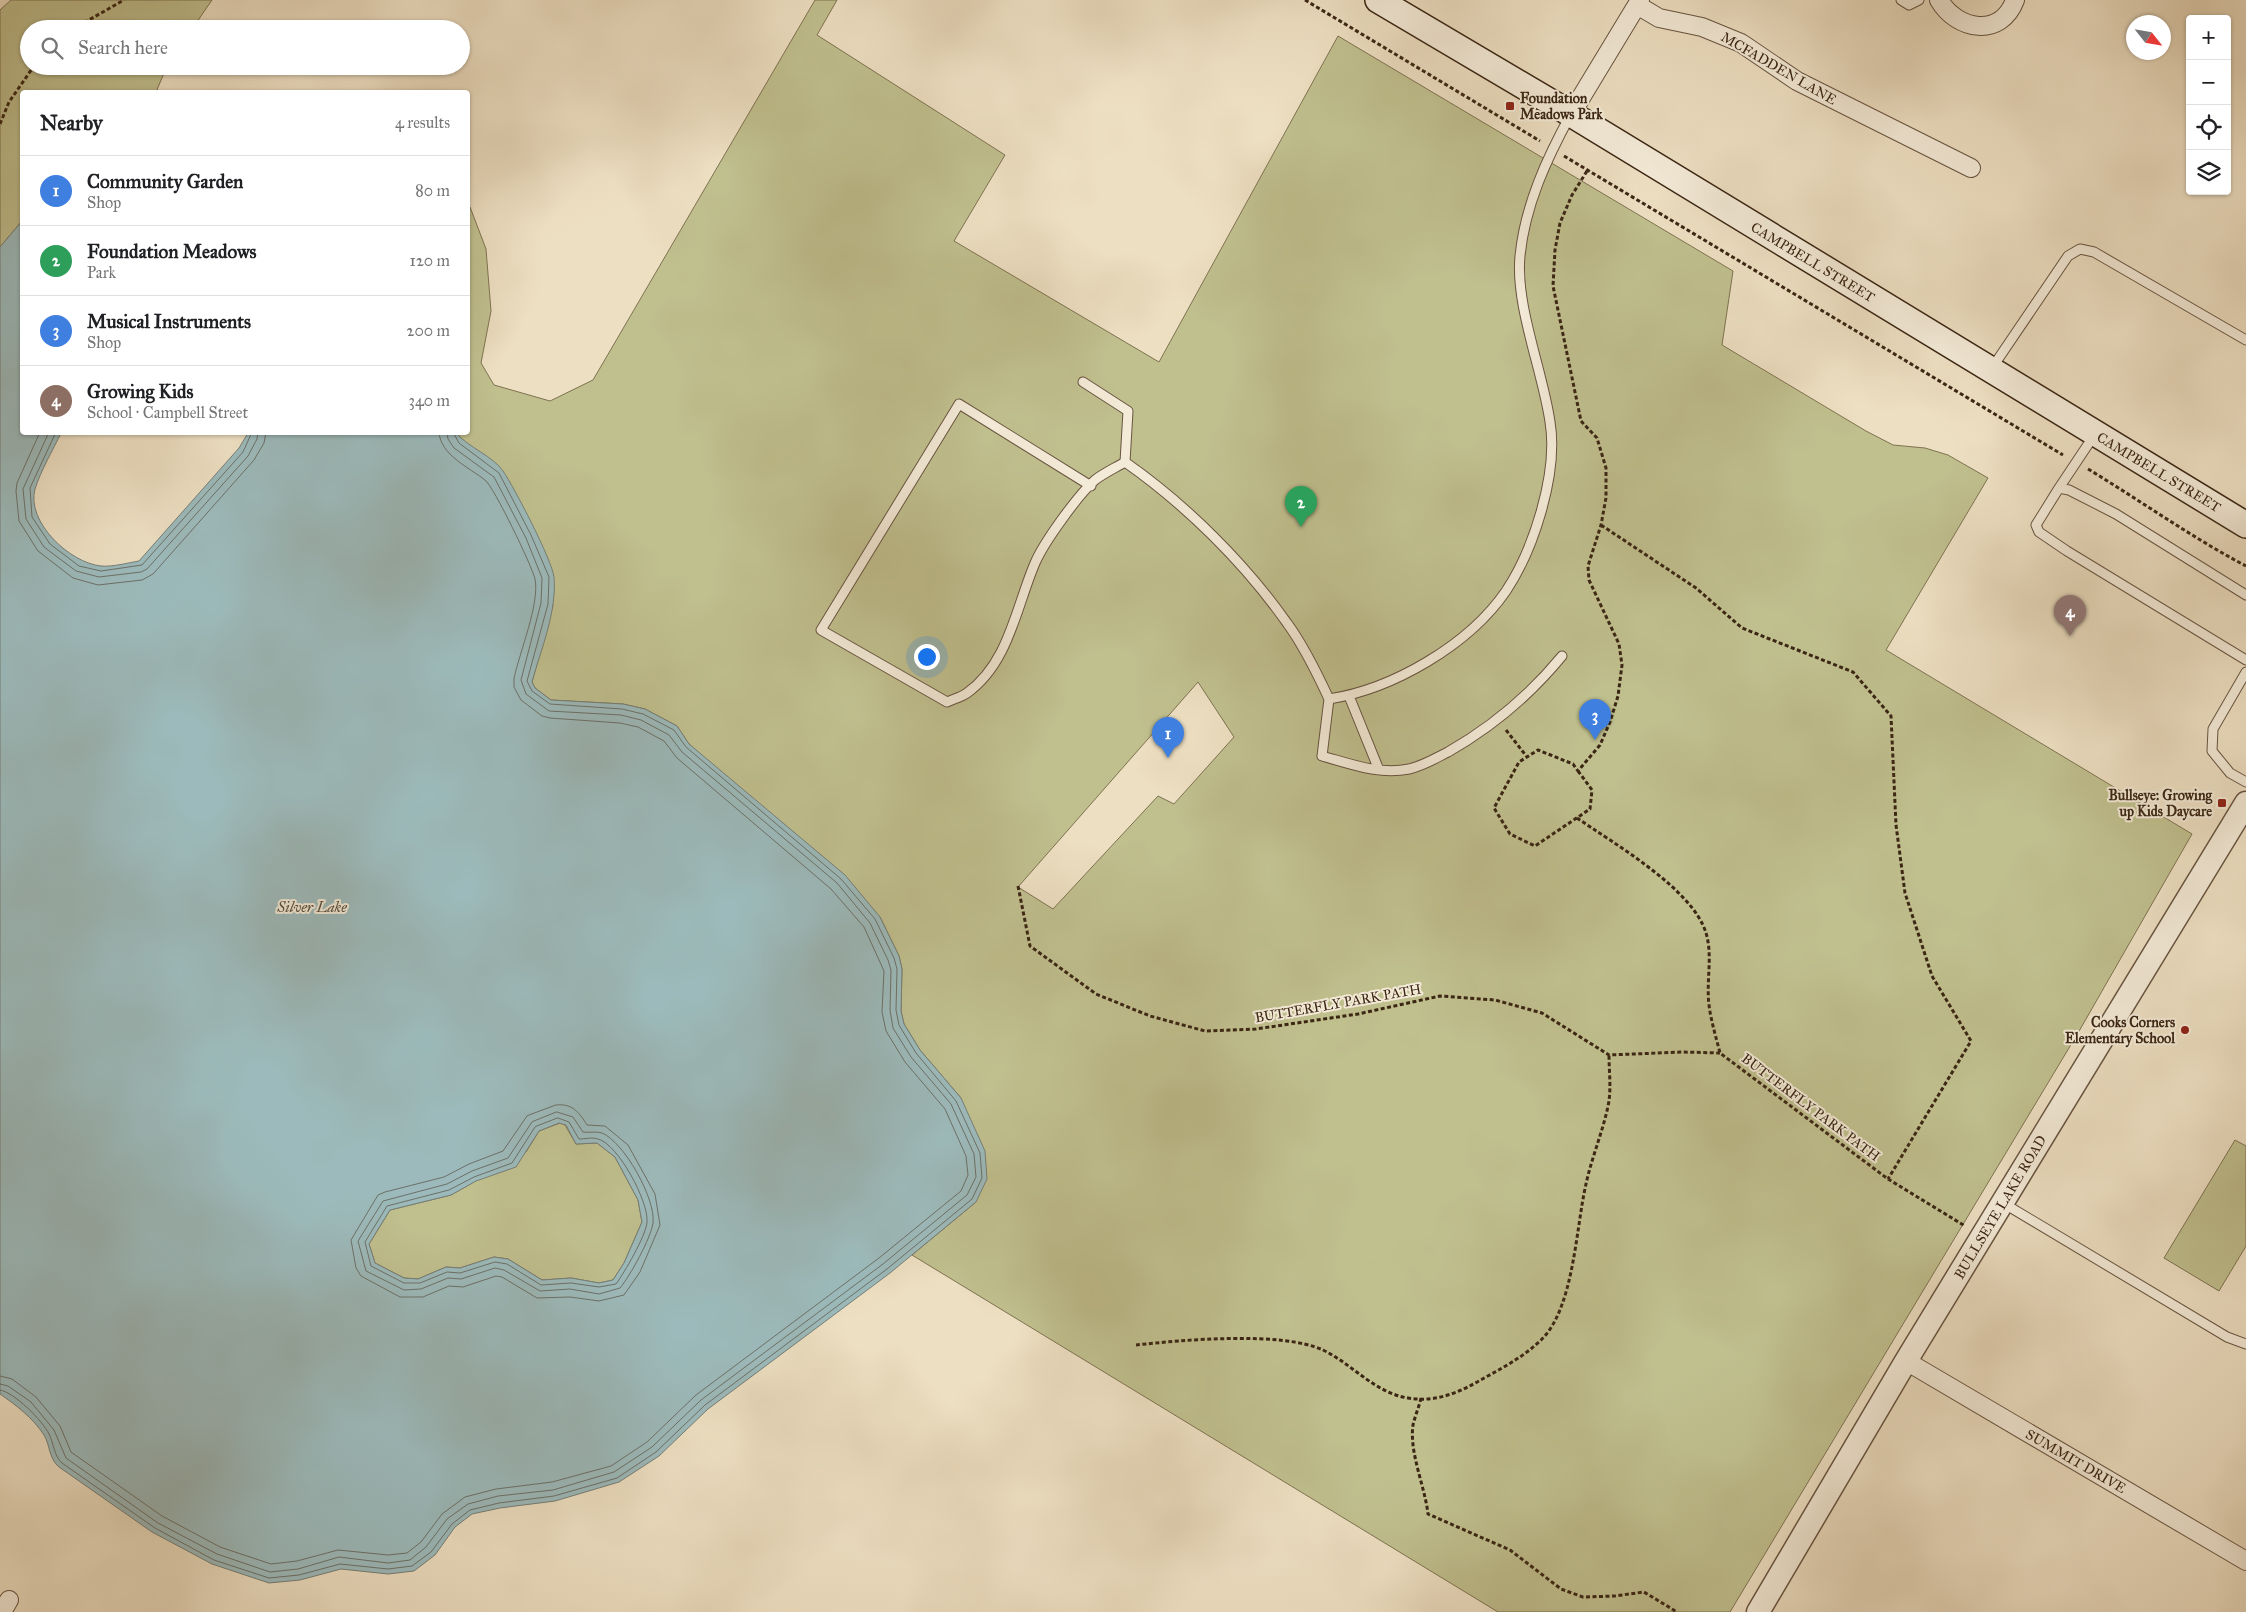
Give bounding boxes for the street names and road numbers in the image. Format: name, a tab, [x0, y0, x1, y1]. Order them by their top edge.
street label: MCFADDEN LANE	[1718, 28, 1839, 108]
street label: CAMPBELL STREET	[1748, 219, 1878, 306]
street label: CAMPBELL STREET	[2094, 429, 2224, 516]
street label: BUTTERFLY PARK PATH	[1254, 980, 1423, 1027]
street label: BUTTERFLY PARK PATH	[1738, 1050, 1883, 1165]
street label: BULLSEYE LAKE ROAD	[1951, 1132, 2050, 1282]
street label: SUMMIT DRIVE	[2023, 1426, 2129, 1497]

